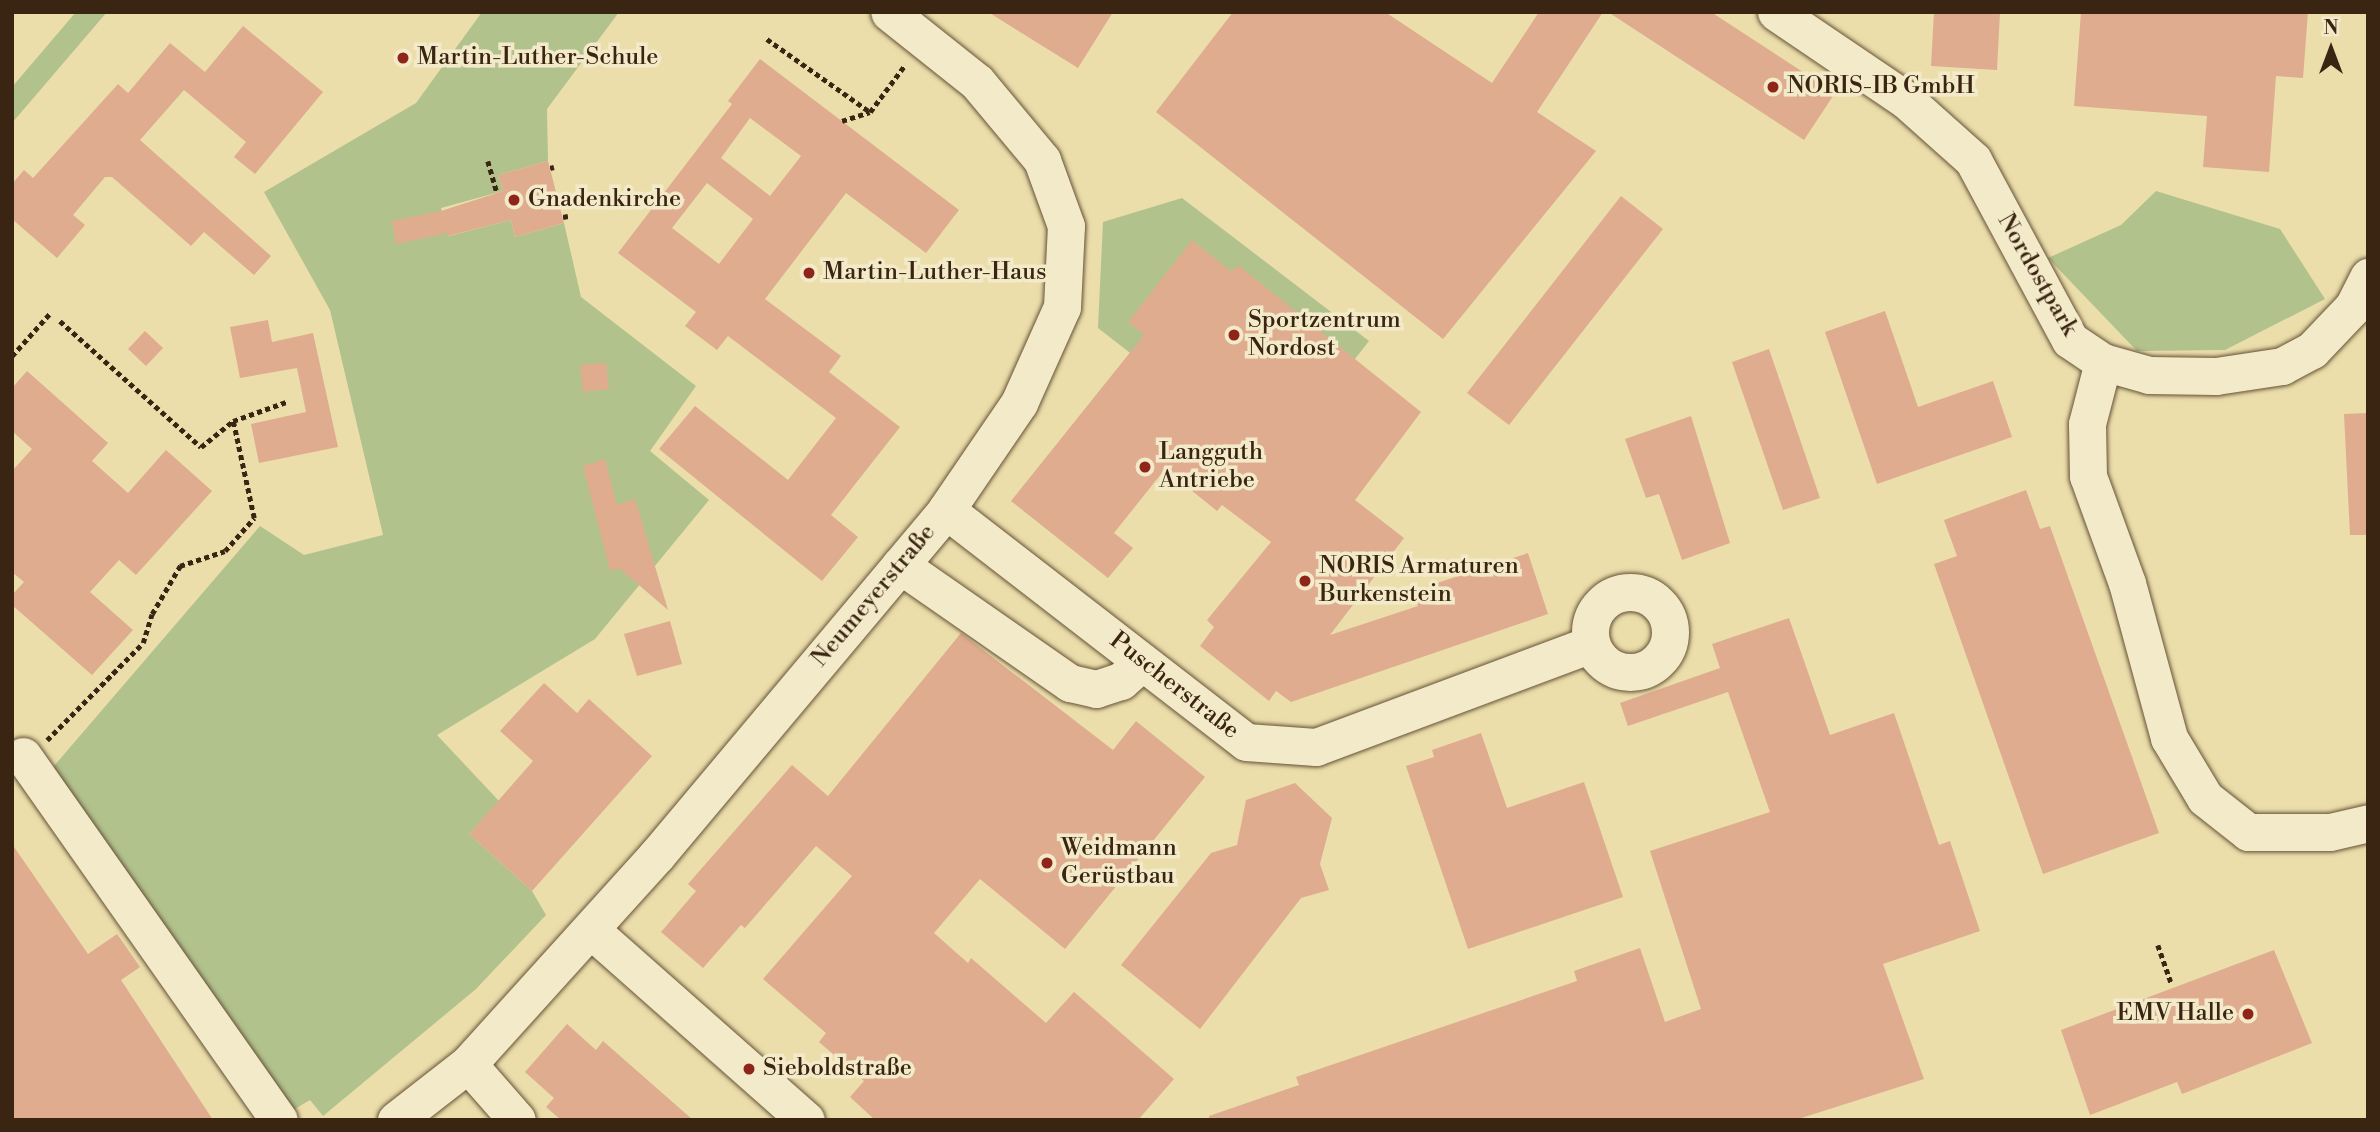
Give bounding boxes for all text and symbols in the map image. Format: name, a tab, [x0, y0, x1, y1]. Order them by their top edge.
north arrow	[2296, 14, 2366, 84]
text: N	[2323, 16, 2339, 40]
place label: Martin-Luther-Schule	[417, 44, 658, 72]
marker: Martin-Luther-Schule	[395, 50, 411, 66]
place label: NORIS-IB GmbH	[1787, 73, 1975, 101]
marker: NORIS-IB GmbH	[1765, 79, 1781, 95]
place label: Gnadenkirche	[528, 186, 681, 214]
marker: Gnadenkirche	[506, 192, 522, 208]
street label: Nordostpark	[1990, 209, 2084, 341]
place label: Martin-Luther-Haus	[823, 259, 1046, 287]
marker: Martin-Luther-Haus	[801, 265, 817, 281]
place label: Sportzentrum Nordost	[1248, 307, 1401, 363]
marker: Sportzentrum Nordost	[1226, 327, 1242, 343]
place label: Langguth Antriebe	[1159, 439, 1263, 495]
marker: Langguth Antriebe	[1137, 459, 1153, 475]
street label: Neumeyerstraße	[806, 519, 942, 673]
place label: NORIS Armaturen Burkenstein	[1319, 553, 1519, 609]
marker: NORIS Armaturen Burkenstein	[1297, 573, 1313, 589]
street label: Puscherstraße	[1103, 626, 1245, 746]
place label: Weidmann Gerüstbau	[1061, 835, 1177, 891]
marker: Weidmann Gerüstbau	[1039, 855, 1055, 871]
place label: EMV Halle	[2116, 1000, 2234, 1028]
marker: EMV Halle	[2240, 1006, 2256, 1022]
place label: Sieboldstraße	[763, 1055, 912, 1083]
marker: Sieboldstraße	[741, 1061, 757, 1077]

